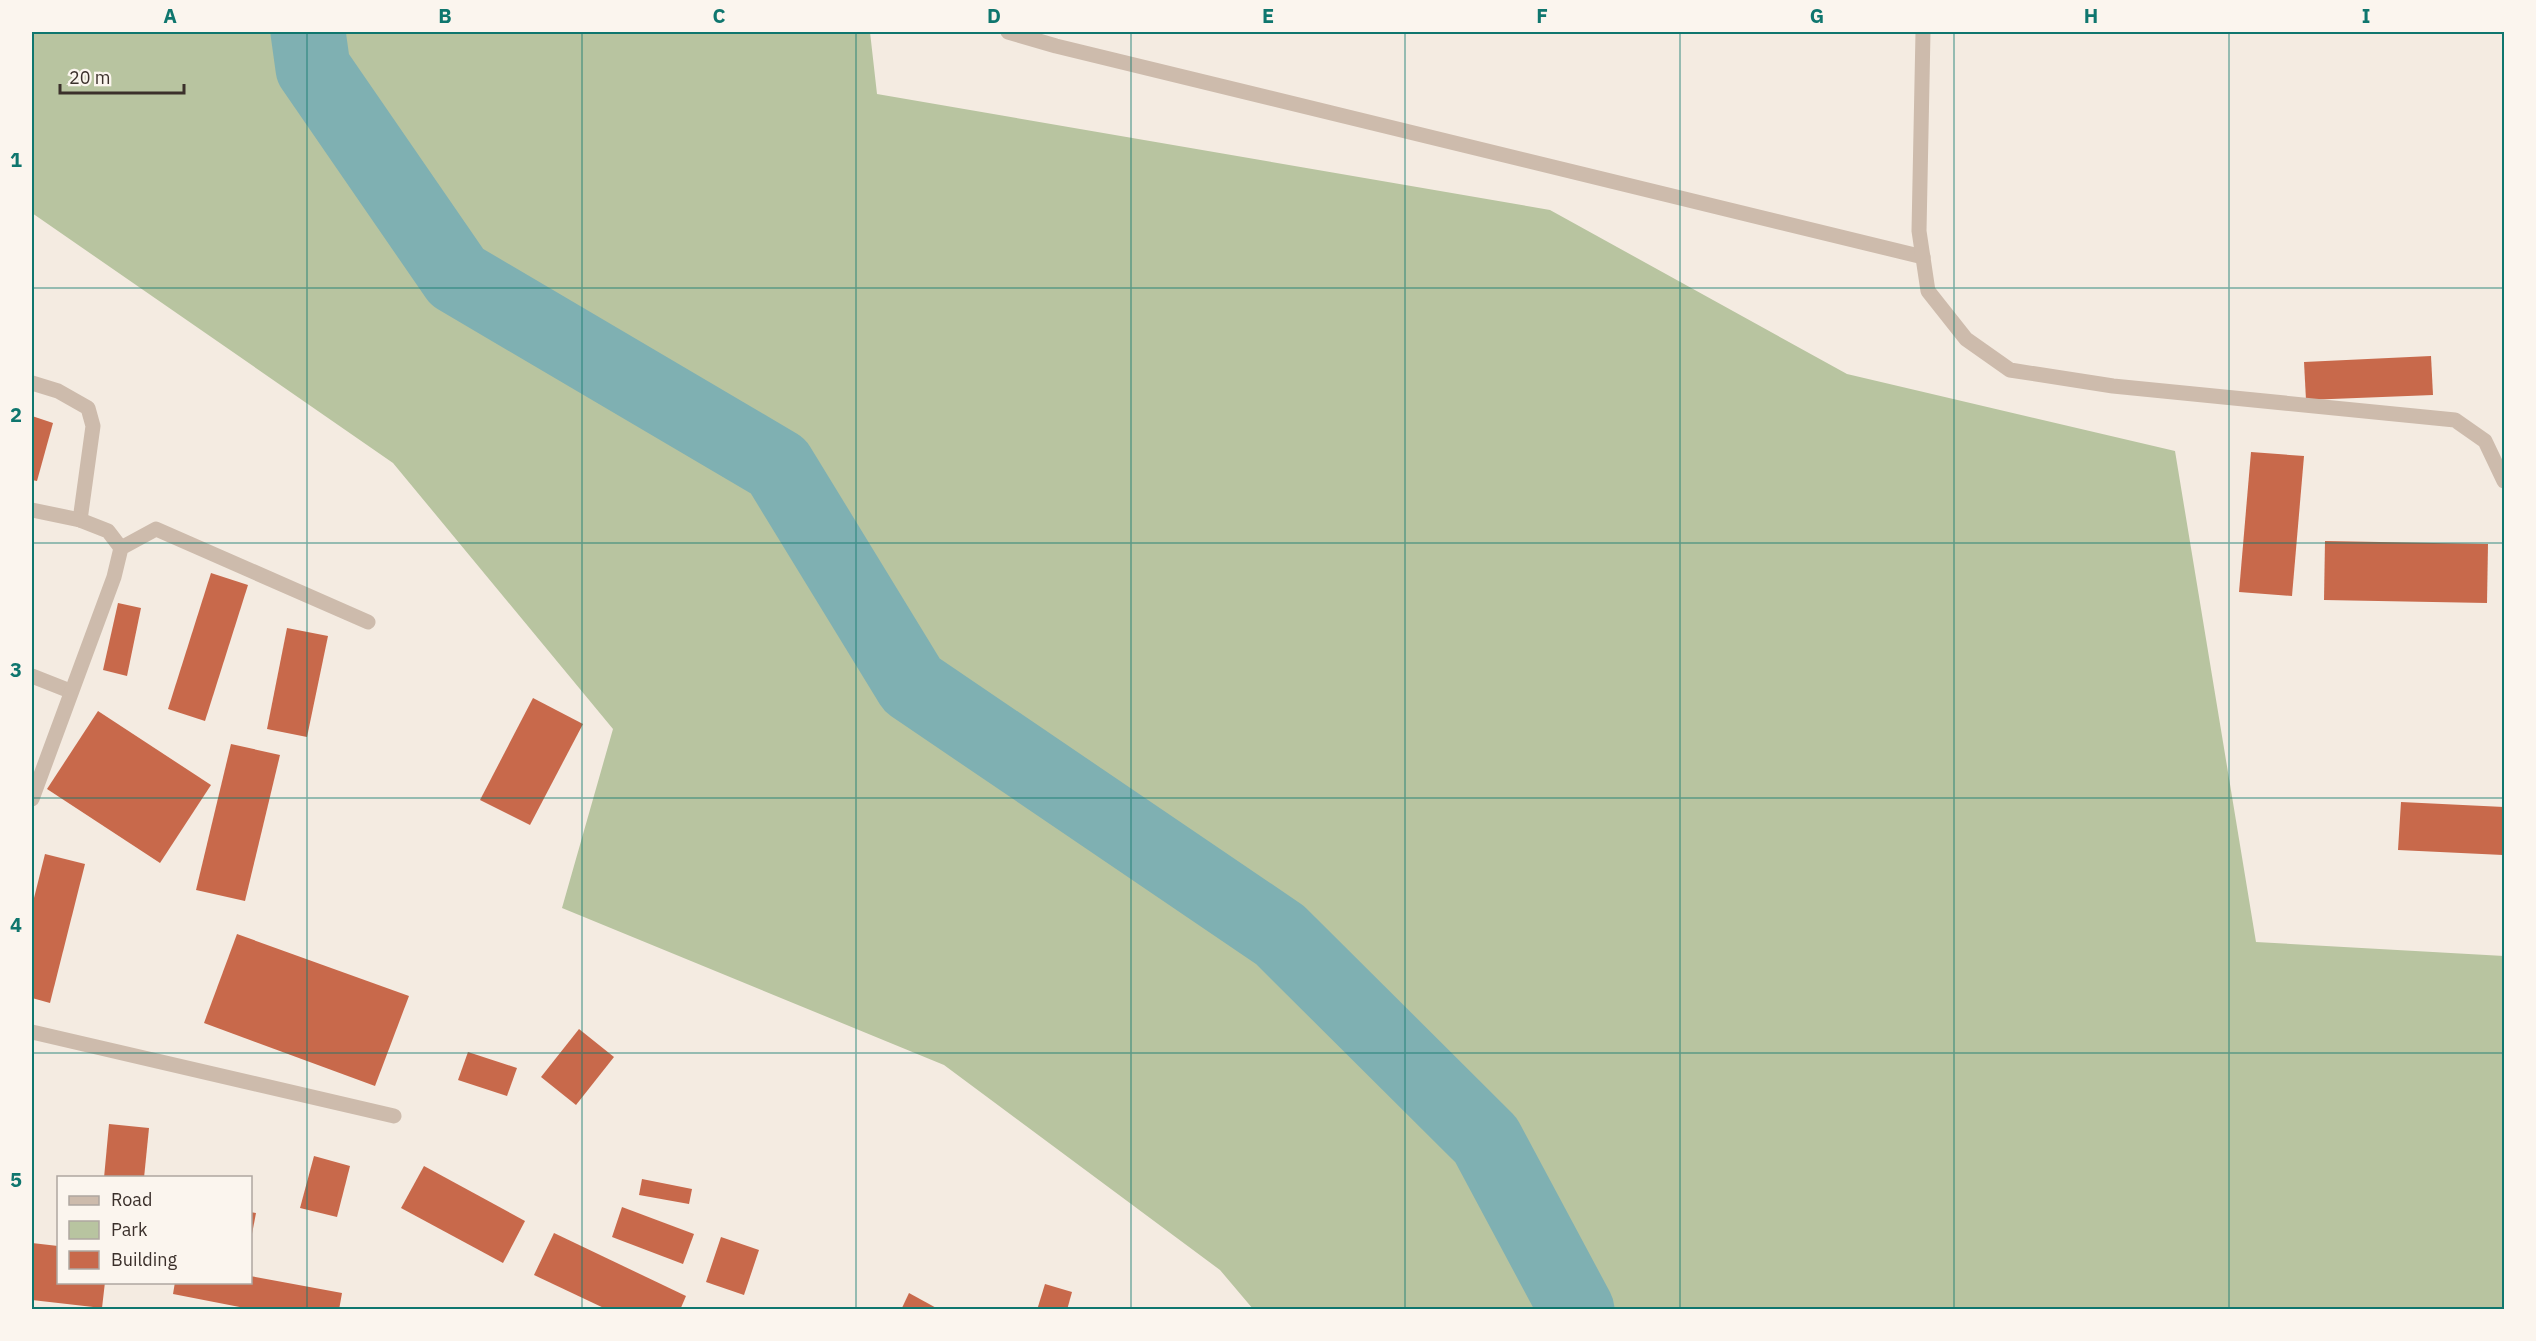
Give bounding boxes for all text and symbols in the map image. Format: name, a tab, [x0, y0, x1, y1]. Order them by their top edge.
text: A	[163, 2, 177, 29]
text: B	[438, 2, 452, 29]
text: C	[712, 2, 726, 29]
text: D	[987, 2, 1001, 29]
text: E	[1262, 2, 1274, 29]
text: F	[1536, 2, 1548, 29]
text: G	[1810, 2, 1824, 29]
text: H	[2084, 2, 2098, 29]
text: I	[2362, 2, 2370, 29]
scale bar	[60, 57, 184, 95]
text: 20 m	[69, 66, 111, 89]
text: 1	[10, 146, 22, 173]
text: 2	[10, 401, 22, 428]
text: 3	[10, 656, 22, 683]
text: 4	[10, 911, 22, 938]
text: 5	[10, 1166, 22, 1193]
legend	[57, 1176, 252, 1284]
text: Road	[111, 1188, 152, 1211]
text: Park	[111, 1218, 148, 1241]
text: Building	[111, 1248, 178, 1271]

